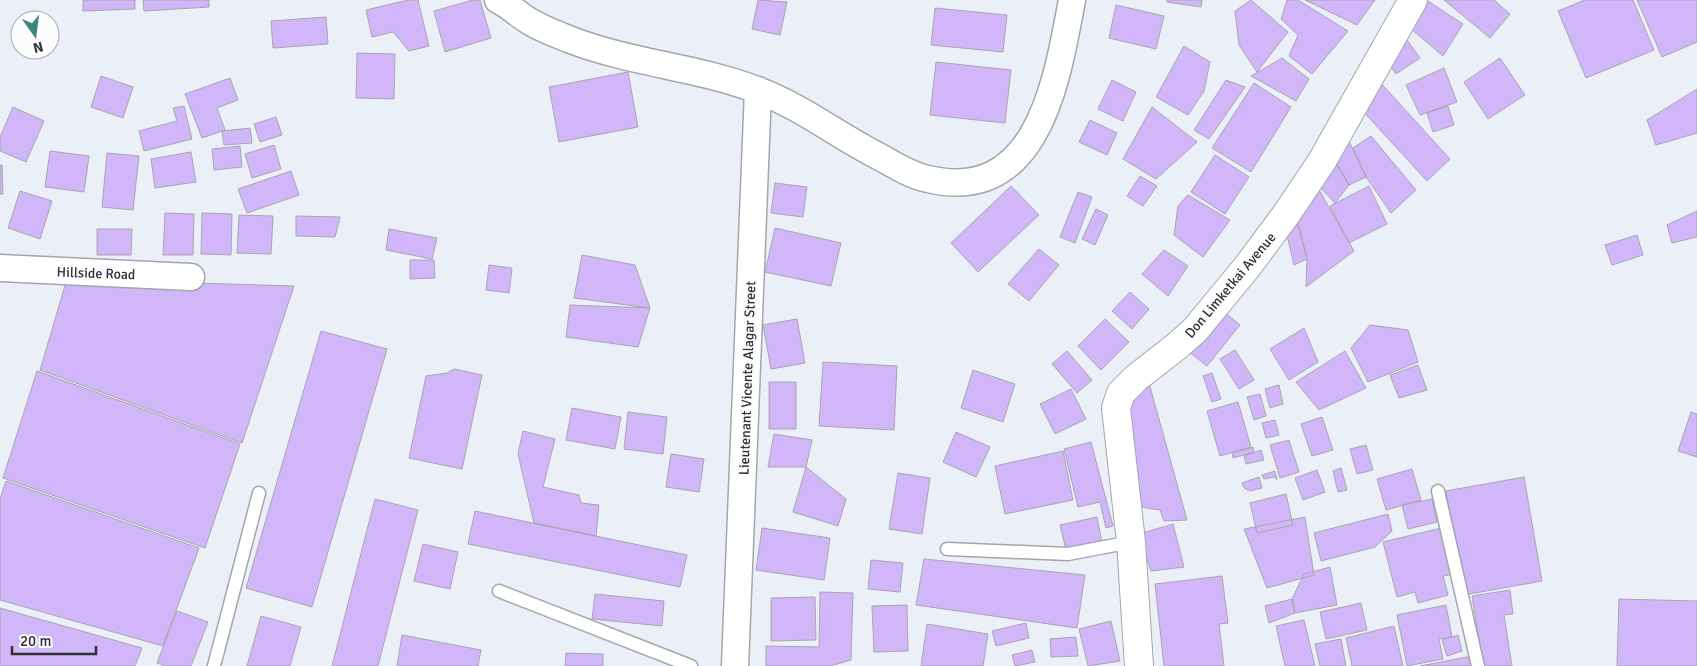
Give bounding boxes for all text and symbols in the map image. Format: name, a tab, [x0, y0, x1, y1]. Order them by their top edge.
north arrow	[10, 10, 60, 60]
text: N	[31, 38, 45, 57]
street label: Don Limketkai Avenue	[1181, 229, 1279, 342]
street label: Hillside Road	[56, 264, 136, 283]
street label: Lieutenant Vicente Alagar Street	[736, 281, 759, 475]
scale bar	[12, 624, 96, 656]
text: 20 m	[20, 632, 51, 650]

